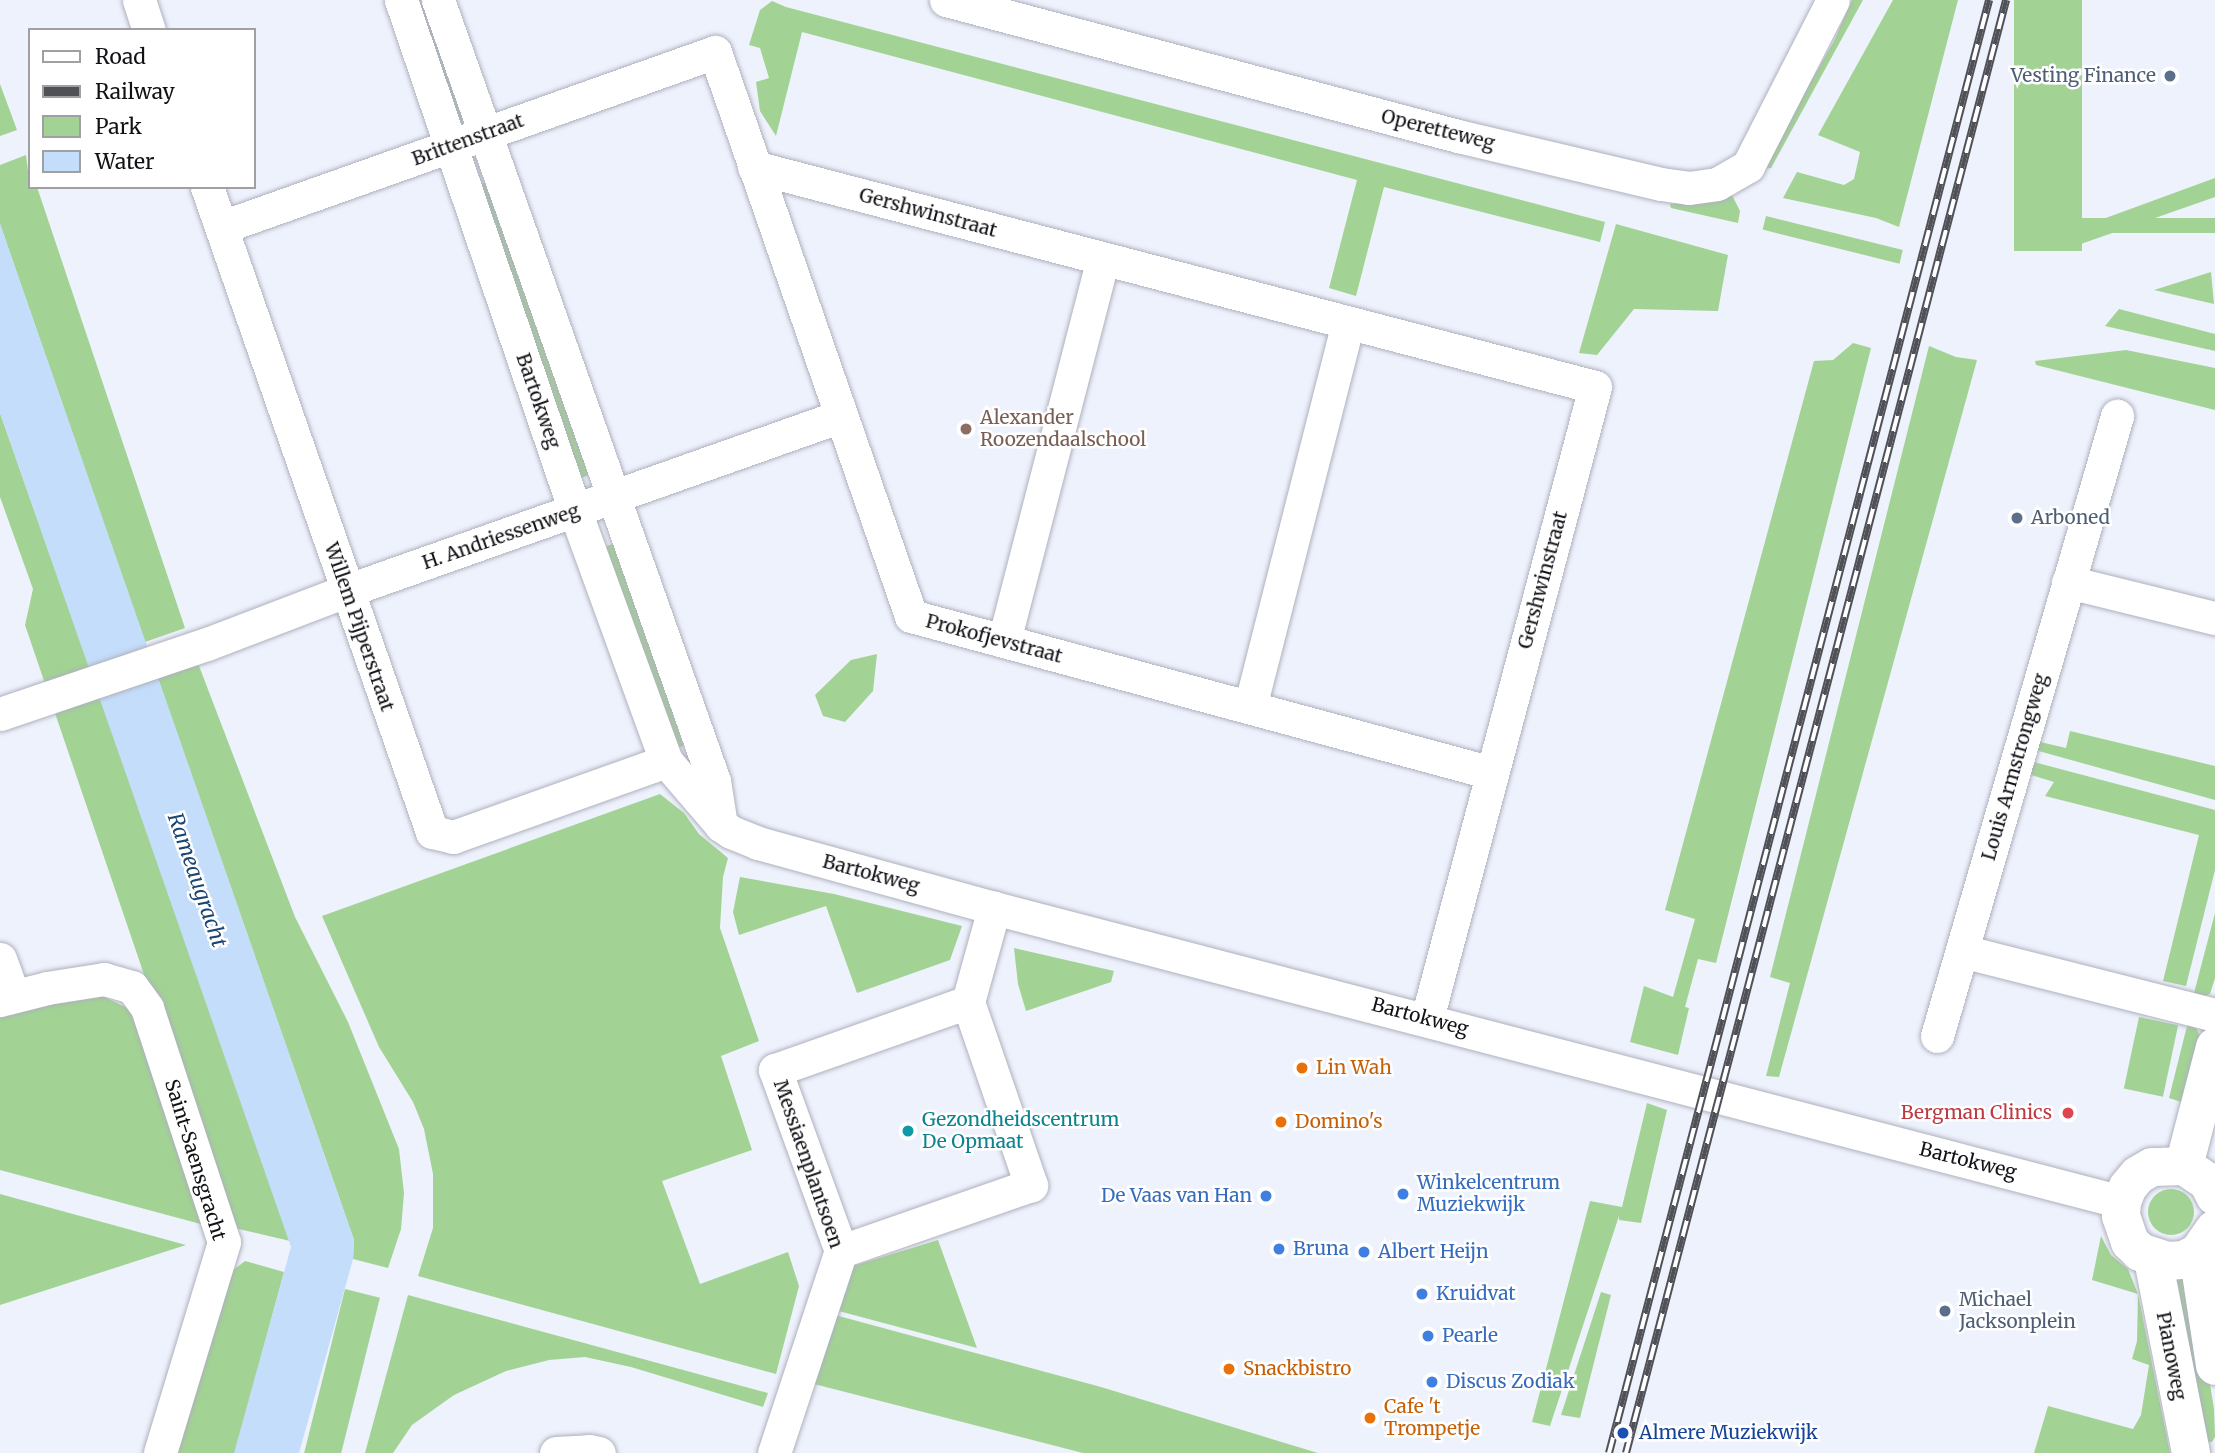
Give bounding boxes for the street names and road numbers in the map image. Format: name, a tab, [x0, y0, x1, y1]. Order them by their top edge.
street label: Operetteweg	[1379, 105, 1497, 155]
street label: Brittenstraat	[409, 109, 527, 171]
street label: Gershwinstraat	[857, 184, 999, 242]
street label: Bartokweg	[511, 350, 565, 452]
street label: H. Andriessenweg	[419, 499, 583, 575]
street label: Gershwinstraat	[1514, 509, 1572, 651]
street label: Willem Pijperstraat	[319, 540, 399, 714]
street label: Prokofjevstraat	[923, 610, 1065, 668]
street label: Louis Armstrongweg	[1977, 671, 2053, 863]
street label: Bartokweg	[820, 850, 922, 898]
street label: Bartokweg	[1369, 993, 1471, 1041]
street label: Saint-Saensgracht	[160, 1077, 230, 1243]
street label: Messiaenplantsoen	[768, 1077, 848, 1251]
street label: Bartokweg	[1917, 1138, 2019, 1184]
street label: Pianoweg	[2151, 1310, 2191, 1402]

